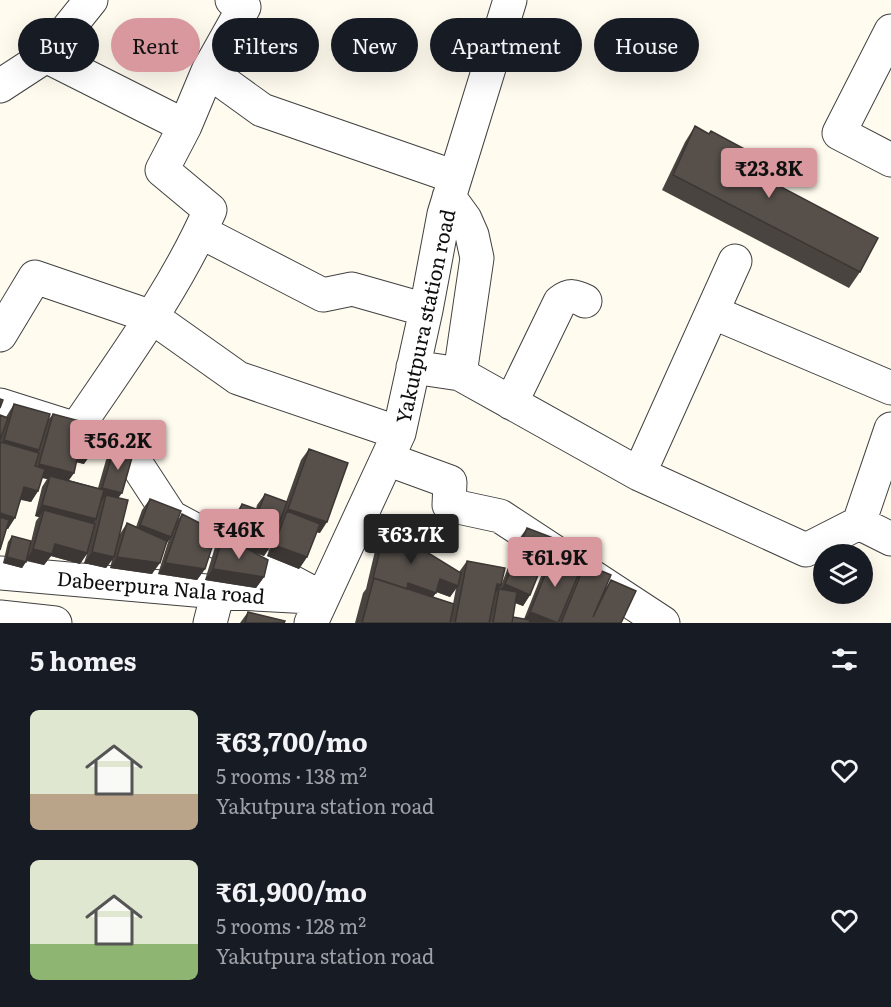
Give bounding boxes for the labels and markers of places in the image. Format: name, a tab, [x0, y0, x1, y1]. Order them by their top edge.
pin: ₹23.8K	[720, 148, 818, 199]
pin: ₹56.2K	[69, 420, 167, 471]
pin: ₹46K	[203, 509, 275, 560]
pin: ₹63.7K	[362, 514, 460, 565]
pin: ₹61.9K	[506, 537, 604, 588]

